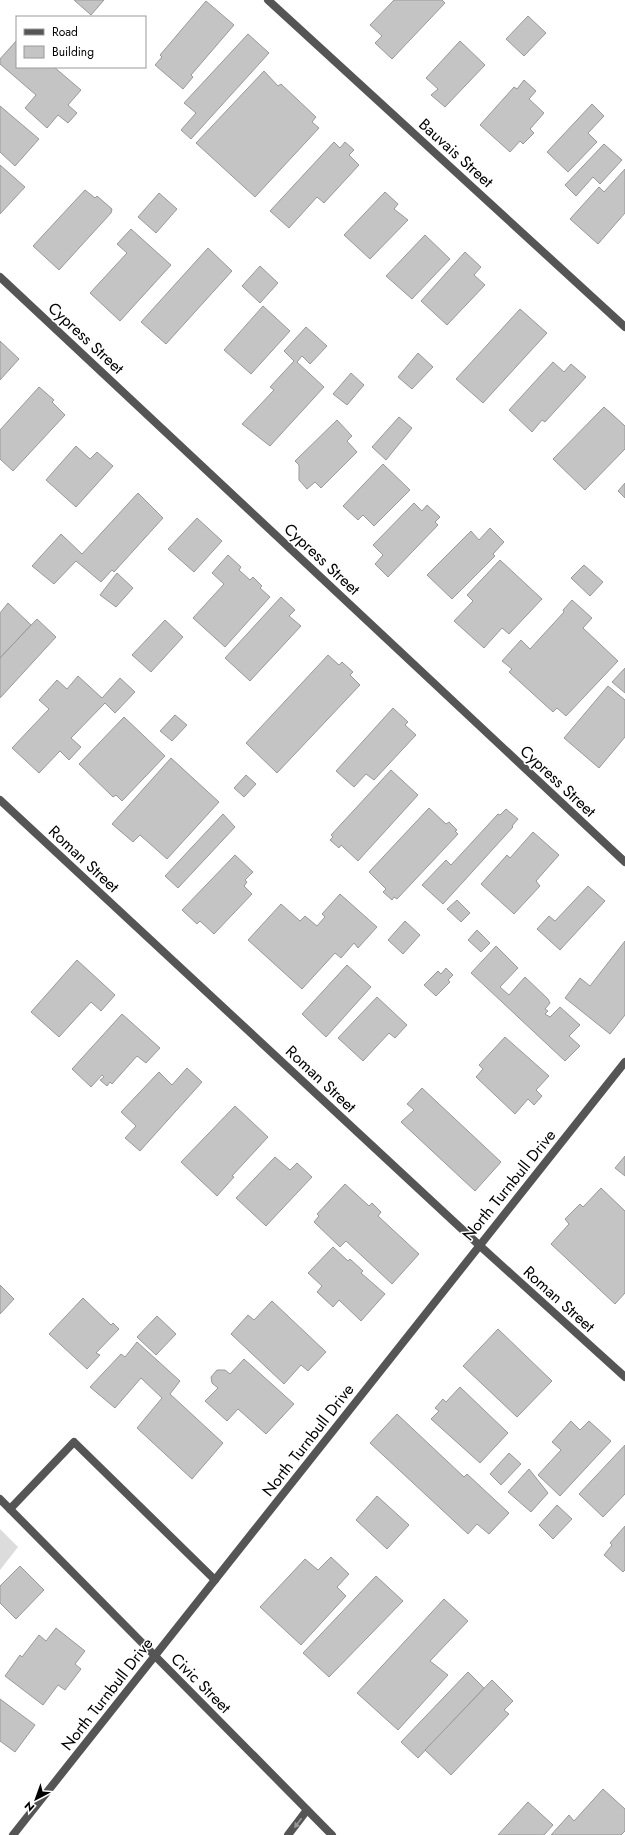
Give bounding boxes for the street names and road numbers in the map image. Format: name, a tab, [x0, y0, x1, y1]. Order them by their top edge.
street label: Bauvais Street	[414, 113, 498, 193]
street label: Cypress Street	[43, 297, 129, 379]
street label: Cypress Street	[279, 518, 365, 600]
street label: Cypress Street	[515, 740, 601, 822]
street label: Roman Street	[44, 820, 125, 898]
street label: Roman Street	[281, 1040, 362, 1118]
street label: North Turnbull Drive	[457, 1124, 561, 1246]
street label: Roman Street	[518, 1261, 600, 1338]
street label: North Turnbull Drive	[257, 1379, 359, 1501]
street label: North Turnbull Drive	[56, 1633, 158, 1755]
street label: Civic Street	[166, 1648, 236, 1718]

